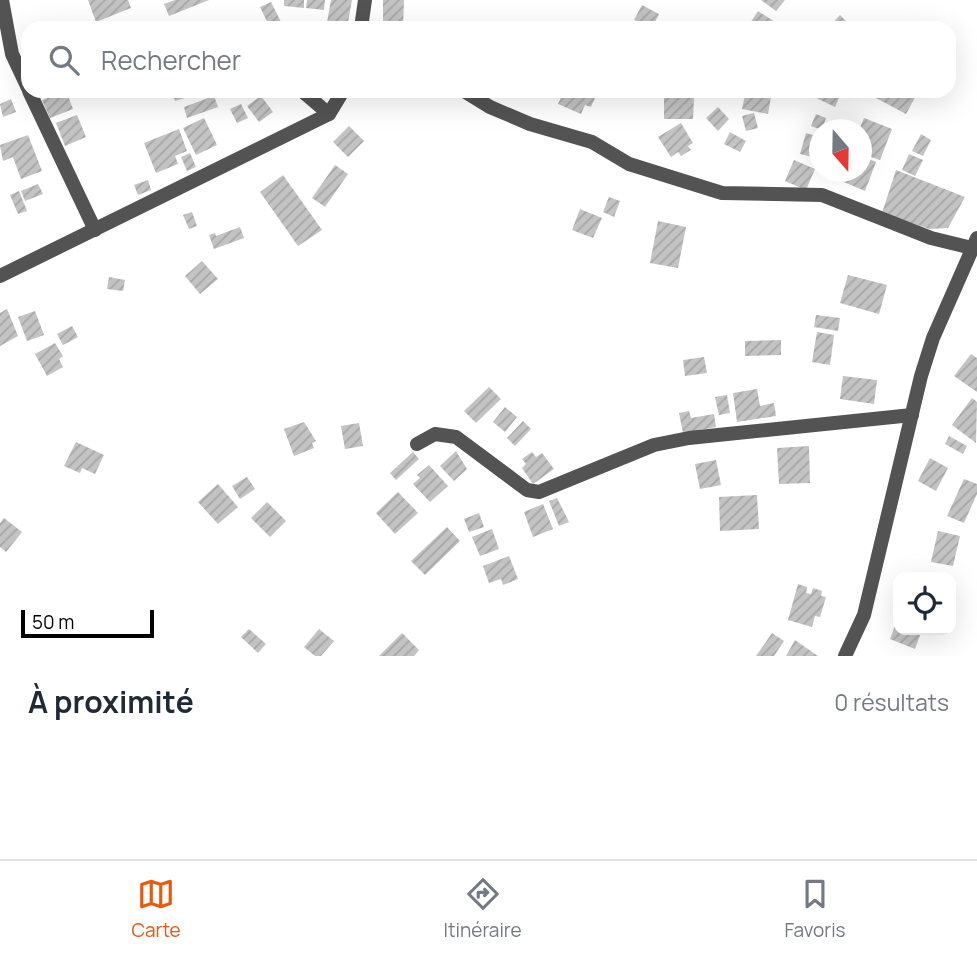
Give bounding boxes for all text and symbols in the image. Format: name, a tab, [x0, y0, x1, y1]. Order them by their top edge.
search box	[21, 21, 956, 98]
icon: search	[45, 41, 83, 79]
text: Rechercher	[101, 42, 241, 78]
north arrow	[809, 119, 872, 182]
map controls	[893, 572, 956, 635]
button: locate	[893, 572, 956, 635]
scale bar	[21, 607, 154, 639]
text: 50 m	[32, 609, 74, 635]
text: À proximité	[28, 681, 194, 722]
text: 0 résultats	[834, 686, 949, 718]
tab: Carte	[131, 875, 181, 943]
tab: Itinéraire	[444, 875, 522, 943]
tab: Favoris	[784, 875, 846, 943]

